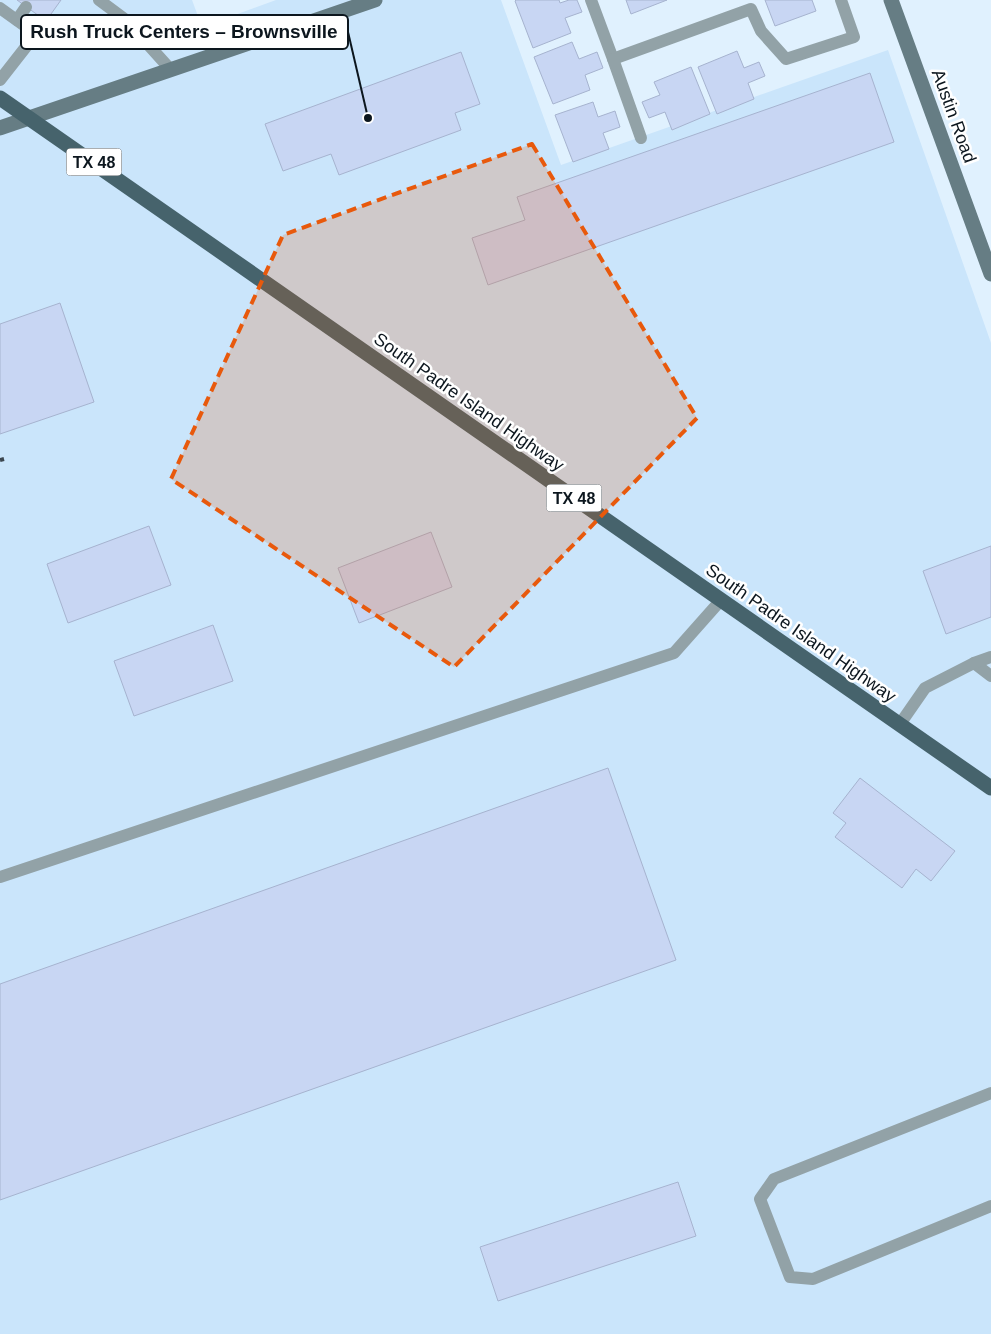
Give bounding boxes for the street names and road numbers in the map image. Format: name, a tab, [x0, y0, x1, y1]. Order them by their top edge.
street label: Austin Road	[928, 67, 980, 165]
road number: TX 48	[66, 148, 122, 176]
street label: South Padre Island Highway	[370, 329, 568, 475]
road number: TX 48	[546, 484, 602, 512]
street label: South Padre Island Highway	[702, 560, 900, 706]

